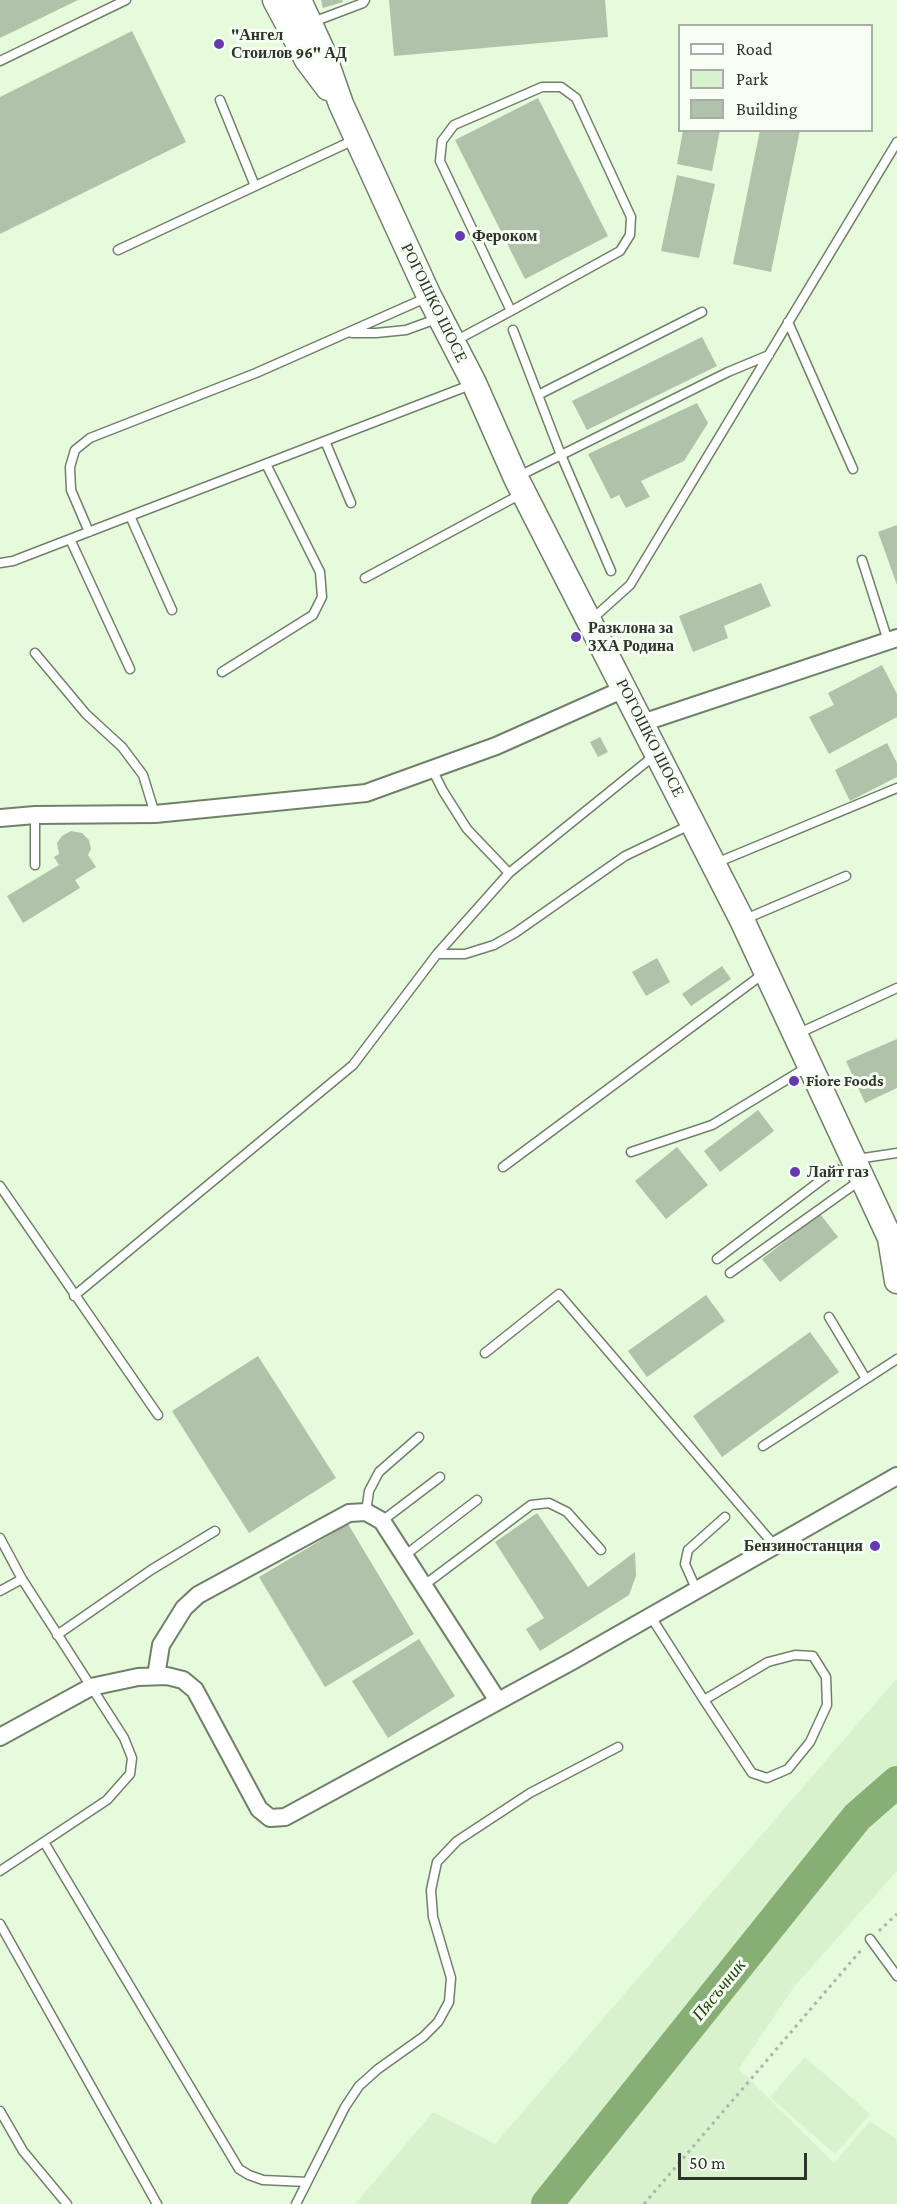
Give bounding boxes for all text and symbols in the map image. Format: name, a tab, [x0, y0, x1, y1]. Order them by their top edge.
legend	[678, 24, 873, 132]
place label: "Ангел Стоилов 96" АД	[231, 25, 347, 63]
marker: "Ангел Стоилов 96" АД	[212, 37, 226, 51]
text: Road	[736, 39, 773, 59]
text: Park	[736, 69, 768, 89]
text: Building	[736, 99, 797, 119]
place label: Фероком	[472, 226, 537, 246]
marker: Фероком	[453, 229, 467, 243]
street label: РОГОШКО ШОСЕ	[397, 240, 471, 366]
place label: Разклона за ЗХА Родина	[588, 618, 674, 656]
marker: Разклона за ЗХА Родина	[569, 630, 583, 644]
street label: РОГОШКО ШОСЕ	[612, 676, 688, 800]
place label: Fiore Foods	[806, 1071, 884, 1091]
marker: Fiore Foods	[787, 1074, 801, 1088]
place label: Лайт газ	[807, 1162, 869, 1182]
marker: Лайт газ	[788, 1165, 802, 1179]
place label: Бензиностанция	[744, 1536, 863, 1556]
marker: Бензиностанция	[868, 1539, 882, 1553]
water label: Пясъчник	[688, 1955, 750, 2025]
scale bar	[681, 2141, 810, 2179]
text: 50 m	[689, 2153, 726, 2173]

